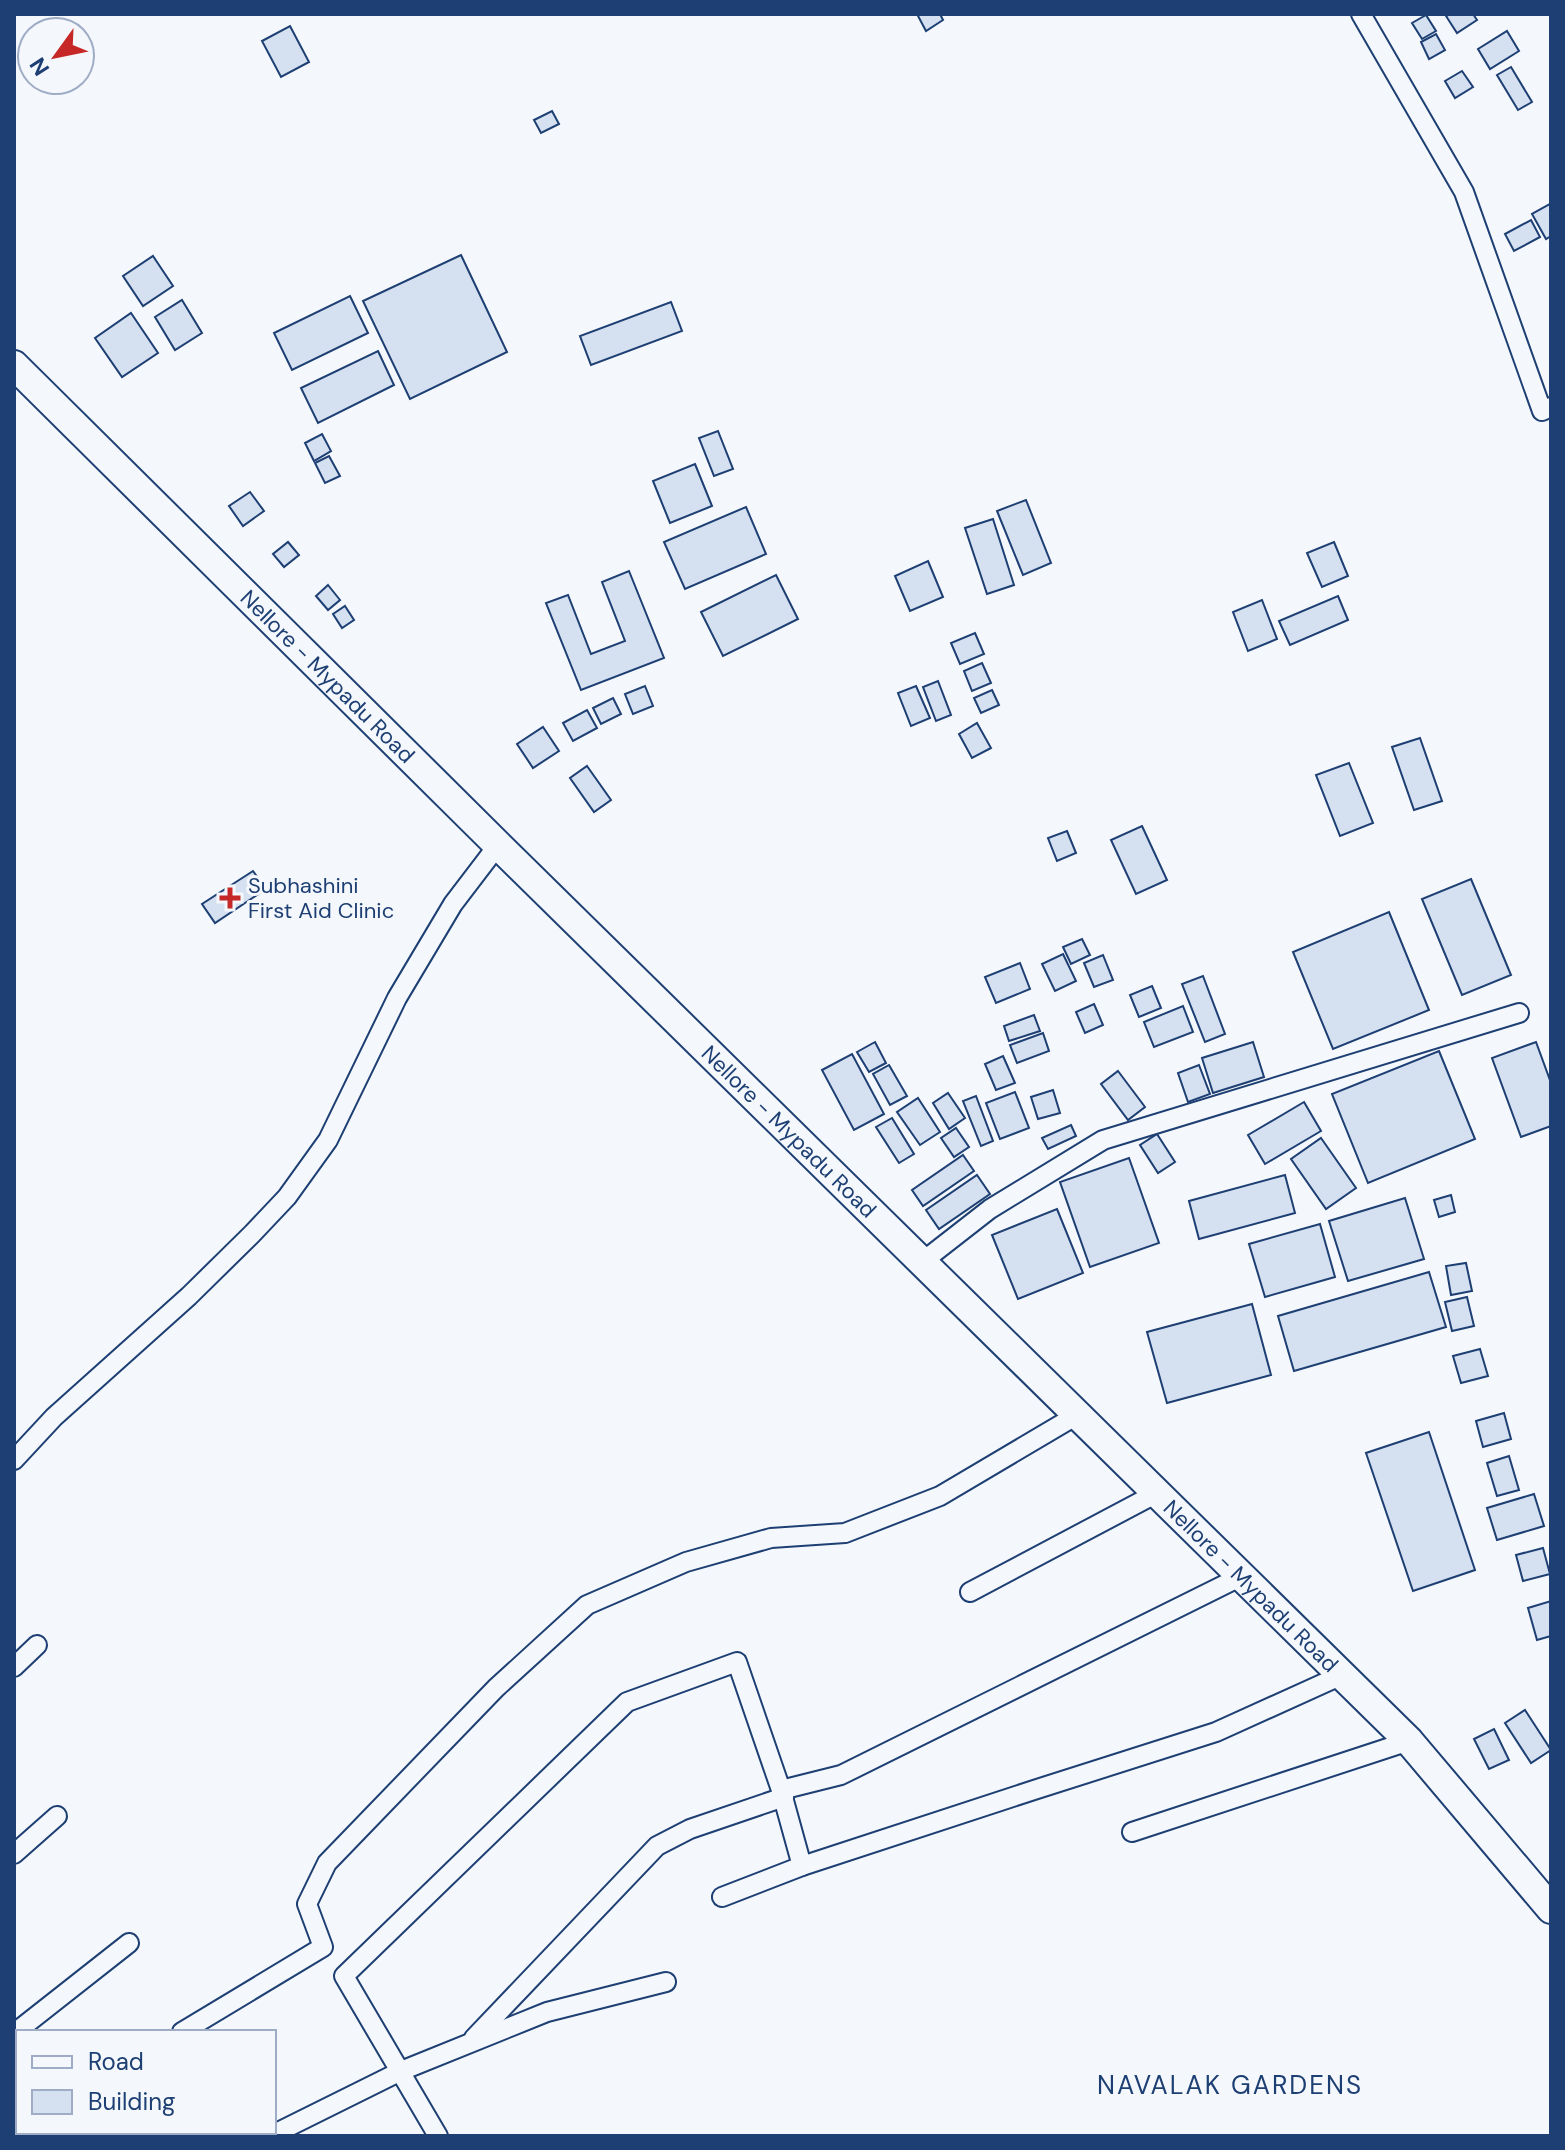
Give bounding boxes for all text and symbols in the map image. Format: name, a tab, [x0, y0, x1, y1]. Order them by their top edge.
north arrow	[16, 16, 96, 96]
text: N	[23, 52, 56, 81]
street label: Nellore - Mypadu Road	[234, 583, 421, 769]
place label: Subhashini First Aid Clinic	[248, 871, 394, 925]
marker: Subhashini First Aid Clinic	[219, 887, 241, 909]
street label: Nellore - Mypadu Road	[695, 1039, 883, 1224]
street label: Nellore - Mypadu Road	[1157, 1493, 1345, 1678]
legend	[16, 2030, 276, 2134]
text: Road	[88, 2046, 144, 2077]
district label: NAVALAK GARDENS	[1097, 2068, 1363, 2102]
text: Building	[88, 2086, 175, 2117]

